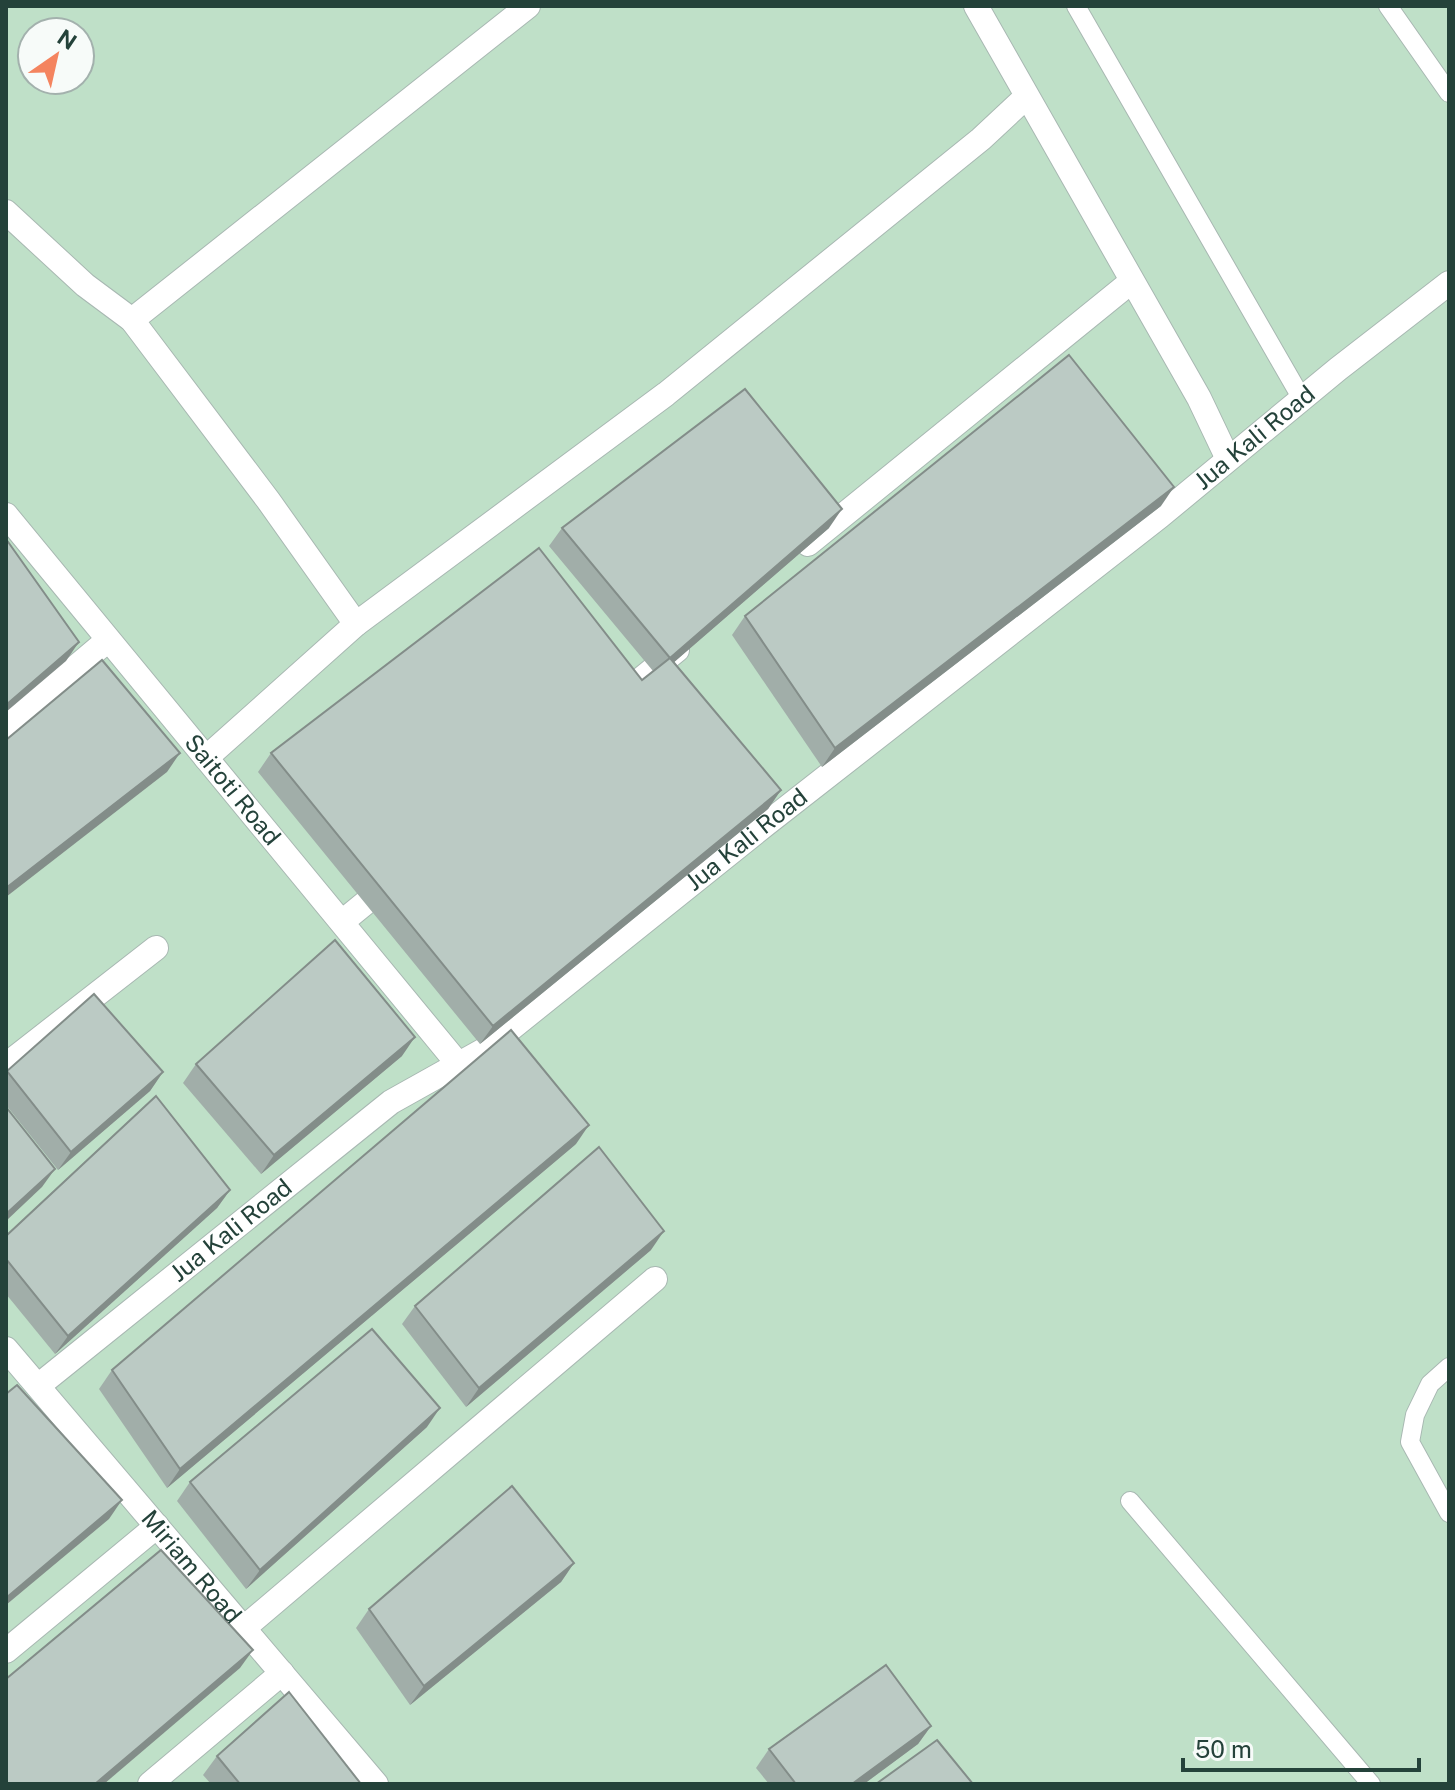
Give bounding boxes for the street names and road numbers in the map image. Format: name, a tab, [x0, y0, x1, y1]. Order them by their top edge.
street label: Jua Kali Road	[1188, 379, 1320, 495]
street label: Saitoti Road	[179, 728, 287, 850]
street label: Jua Kali Road	[679, 782, 812, 896]
street label: Jua Kali Road	[164, 1173, 297, 1287]
street label: Miriam Road	[136, 1504, 248, 1628]

